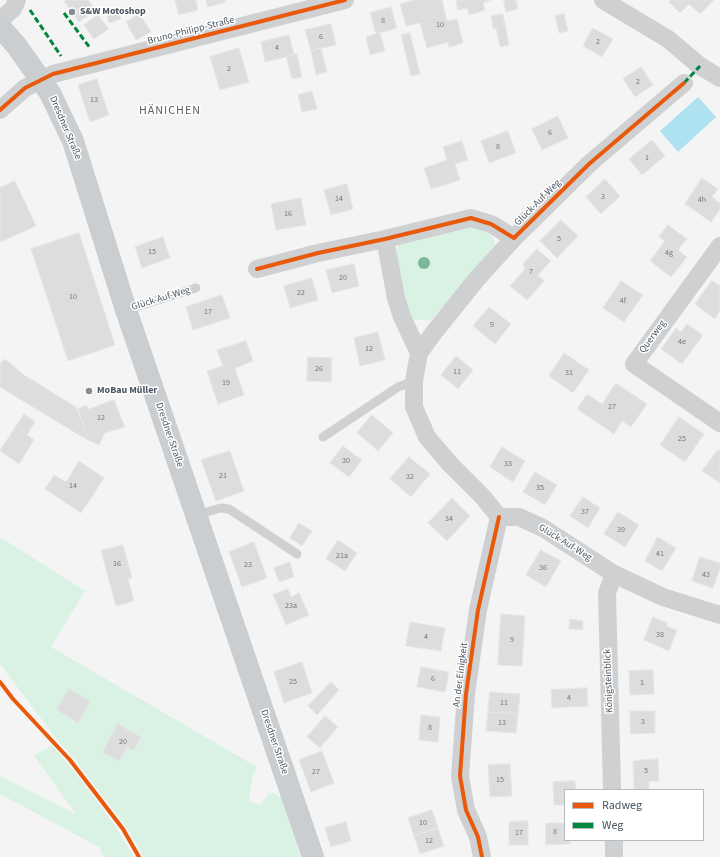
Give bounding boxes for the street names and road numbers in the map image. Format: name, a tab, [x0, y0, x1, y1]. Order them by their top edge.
street label: Bruno-Philipp-Straße	[146, 14, 236, 48]
street label: Dresdner Straße	[46, 95, 84, 161]
street label: Glück-Auf-Weg	[512, 177, 564, 229]
street label: Glück-Auf-Weg	[130, 284, 192, 314]
street label: Querweg	[637, 318, 669, 356]
street label: Dresdner Straße	[152, 401, 186, 469]
street label: Glück-Auf-Weg	[536, 522, 594, 564]
street label: An der Einigkeit	[451, 642, 471, 708]
street label: Königsteinblick	[602, 649, 616, 713]
street label: Dresdner Straße	[257, 708, 291, 776]

